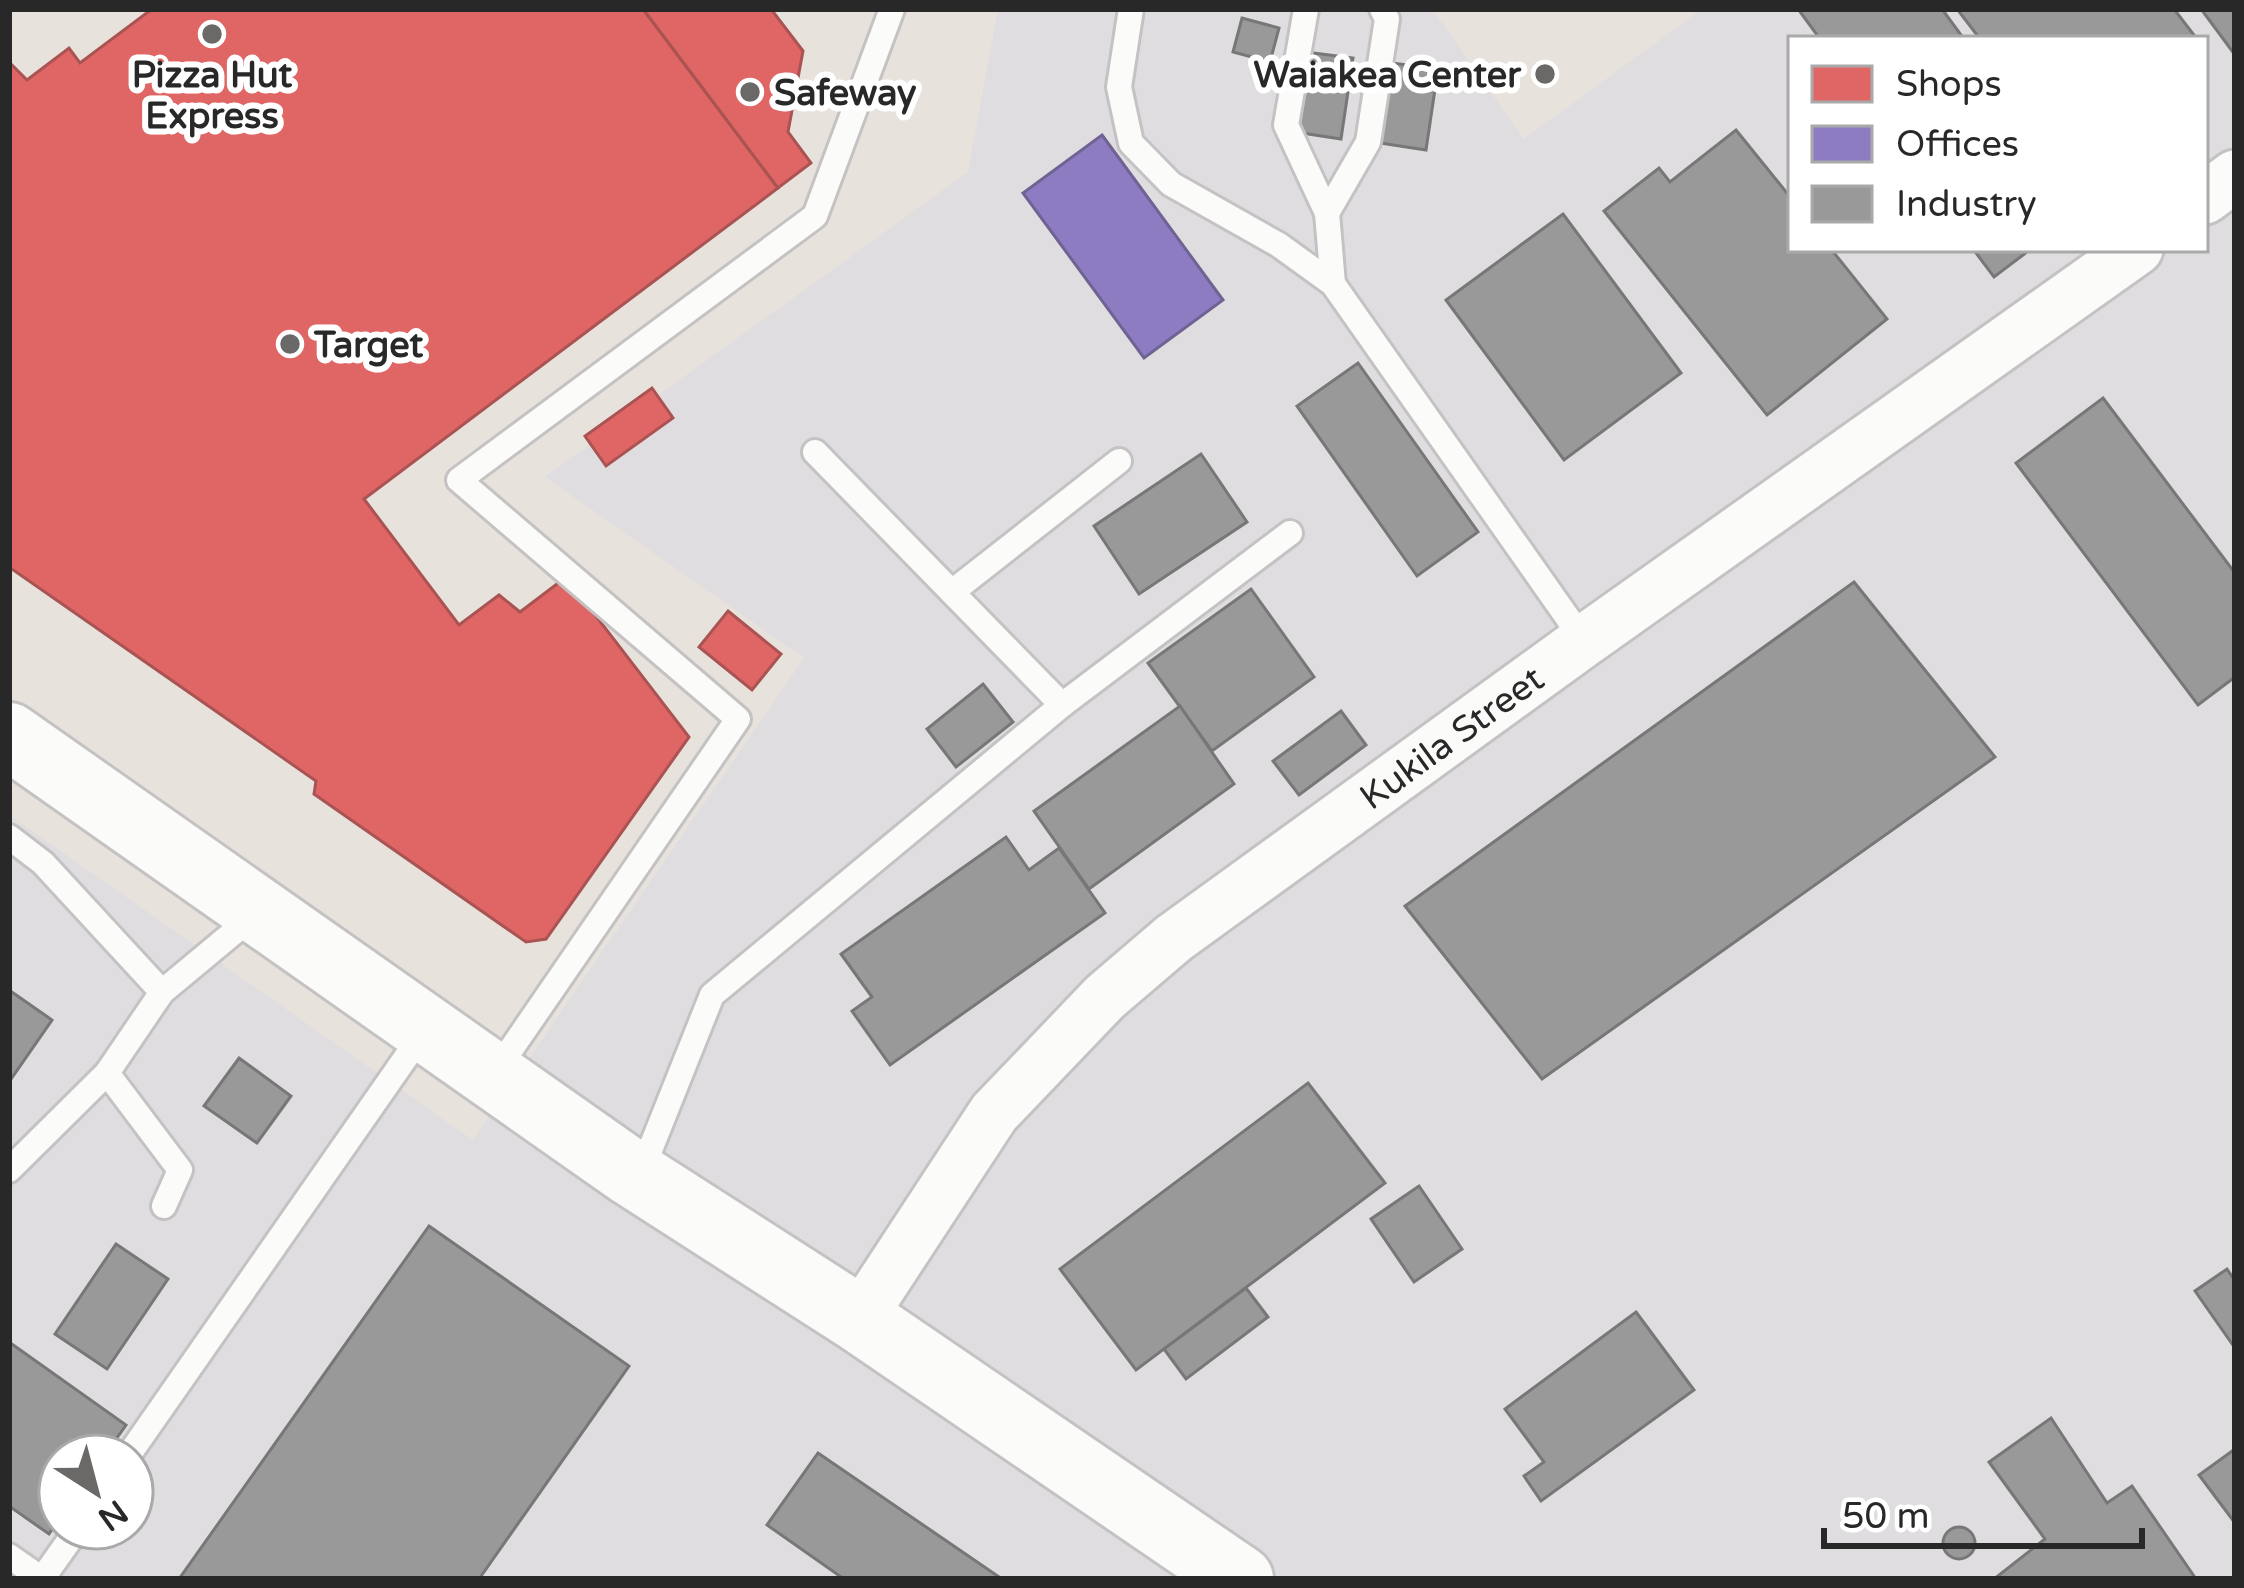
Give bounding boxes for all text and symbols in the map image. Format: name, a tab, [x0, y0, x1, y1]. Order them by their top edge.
marker: Pizza Hut Express	[199, 21, 225, 47]
legend	[1788, 36, 2208, 252]
place label: Pizza Hut Express	[132, 54, 293, 138]
place label: Waiakea Center	[1253, 54, 1522, 97]
marker: Waiakea Center	[1532, 61, 1558, 87]
text: Shops	[1896, 63, 2002, 106]
place label: Safeway	[774, 72, 916, 115]
marker: Safeway	[737, 79, 763, 105]
text: Offices	[1896, 123, 2019, 166]
text: Industry	[1896, 183, 2036, 226]
place label: Target	[313, 324, 424, 367]
marker: Target	[277, 331, 303, 357]
street label: Kukila Street	[1352, 658, 1552, 819]
north arrow	[36, 1432, 156, 1552]
scale bar	[1824, 1474, 2142, 1548]
text: N	[91, 1491, 135, 1539]
text: 50 m	[1842, 1495, 1930, 1538]

